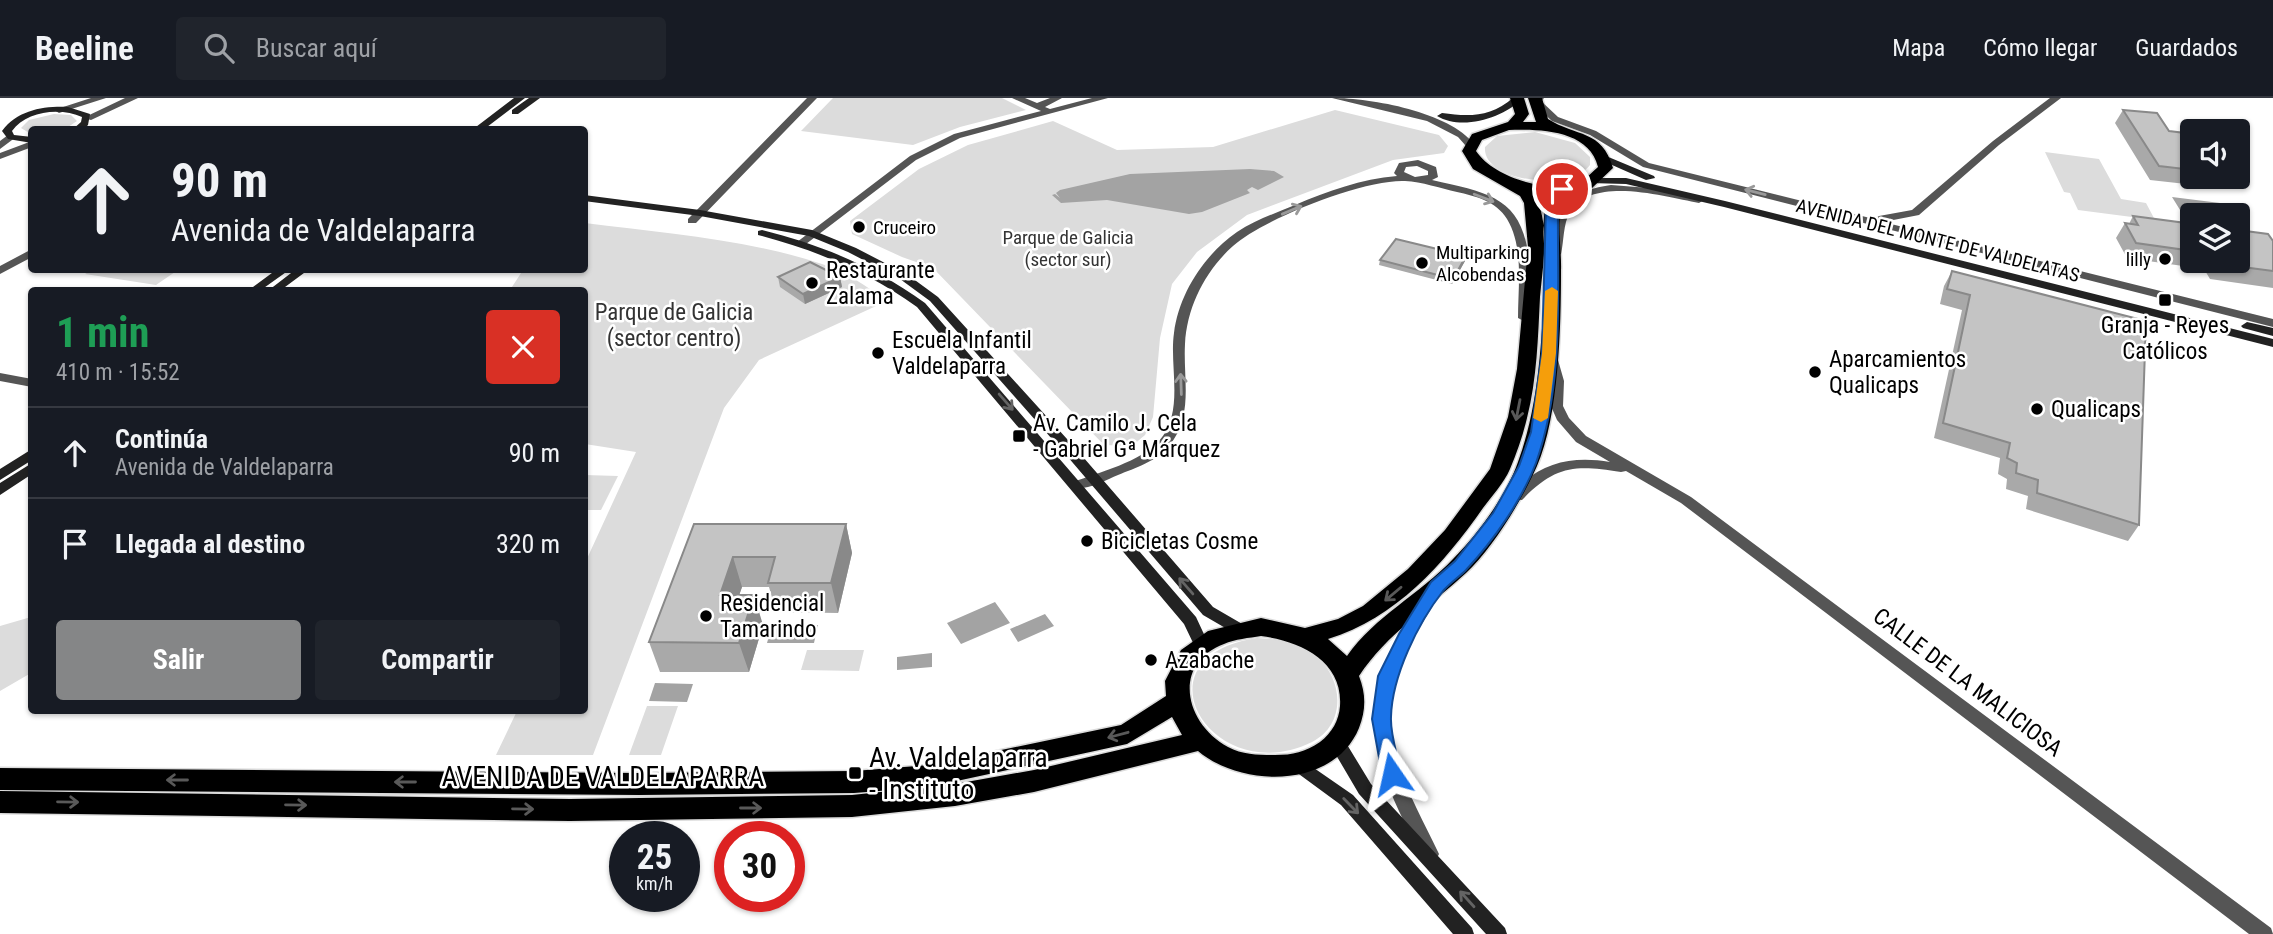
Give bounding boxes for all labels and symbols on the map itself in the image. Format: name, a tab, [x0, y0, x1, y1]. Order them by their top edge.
pin	[1532, 159, 1592, 219]
one-way arrow	[1745, 185, 1767, 198]
one-way arrow	[1473, 193, 1495, 206]
street label: AVENIDA DEL MONTE DE VALDELATAS	[1794, 194, 2082, 287]
one-way arrow	[1281, 203, 1303, 216]
place label: Cruceiro	[873, 216, 936, 239]
marker: Cruceiro	[851, 219, 867, 235]
park label: Parque de Galicia (sector sur)	[1002, 226, 1134, 271]
place label: Multiparking Alcobendas	[1436, 241, 1530, 286]
place label: lilly	[2126, 248, 2151, 271]
marker: lilly	[2157, 251, 2173, 267]
marker: Multiparking Alcobendas	[1414, 255, 1430, 271]
place label: Restaurante Zalama	[826, 257, 935, 310]
marker: Restaurante Zalama	[804, 275, 820, 291]
marker: Granja - Reyes Católicos	[2157, 292, 2173, 308]
park label: Parque de Galicia (sector centro)	[595, 299, 753, 352]
place label: Granja - Reyes Católicos	[2101, 312, 2229, 365]
place label: Escuela Infantil Valdelaparra	[892, 327, 1032, 380]
marker: Escuela Infantil Valdelaparra	[870, 345, 886, 361]
place label: Aparcamientos Qualicaps	[1829, 346, 1966, 399]
marker: Aparcamientos Qualicaps	[1807, 364, 1823, 380]
one-way arrow	[1174, 373, 1188, 396]
one-way arrow	[997, 393, 1013, 411]
place label: Qualicaps	[2051, 396, 2141, 423]
one-way arrow	[1511, 398, 1525, 421]
marker: Qualicaps	[2029, 401, 2045, 417]
place label: Av. Camilo J. Cela - Gabriel Gª Márquez	[1033, 410, 1220, 463]
marker: Av. Camilo J. Cela - Gabriel Gª Márquez	[1011, 428, 1027, 444]
place label: Bicicletas Cosme	[1101, 528, 1258, 555]
marker: Bicicletas Cosme	[1079, 533, 1095, 549]
one-way arrow	[1179, 577, 1195, 595]
one-way arrow	[1384, 586, 1402, 602]
place label: Residencial Tamarindo	[720, 590, 824, 643]
street label: CALLE DE LA MALICIOSA	[1868, 602, 2068, 762]
marker: Residencial Tamarindo	[698, 608, 714, 624]
place label: Azabache	[1165, 647, 1254, 674]
marker: Azabache	[1143, 652, 1159, 668]
one-way arrow	[1107, 730, 1129, 743]
position arrow	[1355, 737, 1429, 811]
place label: Av. Valdelaparra - Instituto	[869, 741, 1048, 806]
street label: AVENIDA DE VALDELAPARRA	[442, 760, 764, 793]
marker: Av. Valdelaparra - Instituto	[847, 765, 863, 781]
one-way arrow	[166, 773, 189, 787]
one-way arrow	[394, 775, 417, 789]
one-way arrow	[56, 795, 79, 809]
one-way arrow	[1343, 798, 1360, 815]
one-way arrow	[284, 799, 307, 812]
one-way arrow	[739, 801, 762, 815]
one-way arrow	[511, 802, 534, 816]
speed limit sign: 30	[714, 821, 805, 912]
one-way arrow	[1459, 890, 1475, 908]

